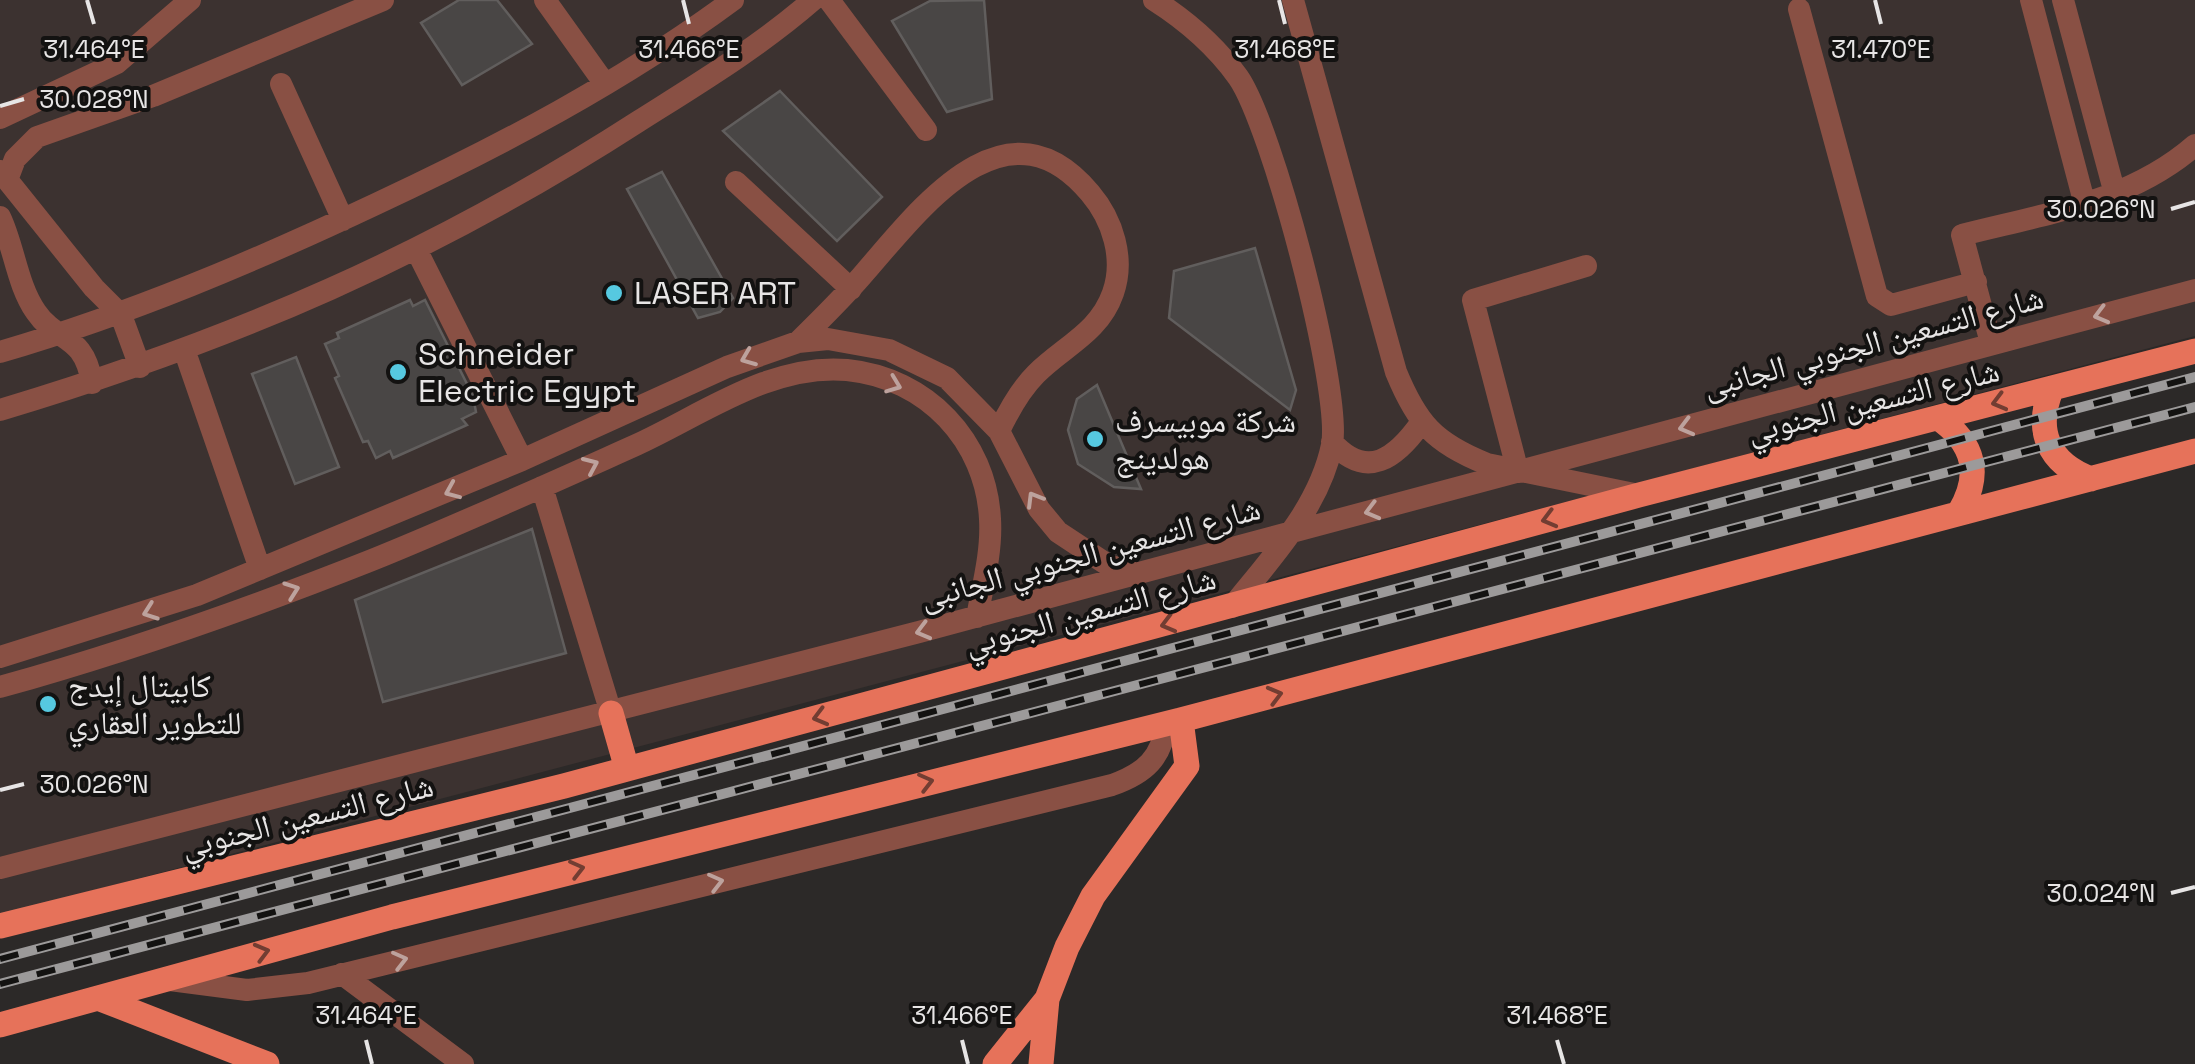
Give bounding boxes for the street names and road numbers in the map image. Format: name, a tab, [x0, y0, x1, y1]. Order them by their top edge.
street label: شارع التسعين الجنوبي الجانبى	[1699, 278, 2047, 406]
street label: شارع التسعين الجنوبي	[1743, 351, 2003, 451]
street label: شارع التسعين الجنوبي الجانبى	[916, 489, 1264, 617]
street label: شارع التسعين الجنوبي	[960, 559, 1220, 663]
street label: شارع التسعين الجنوبي	[177, 765, 439, 872]

